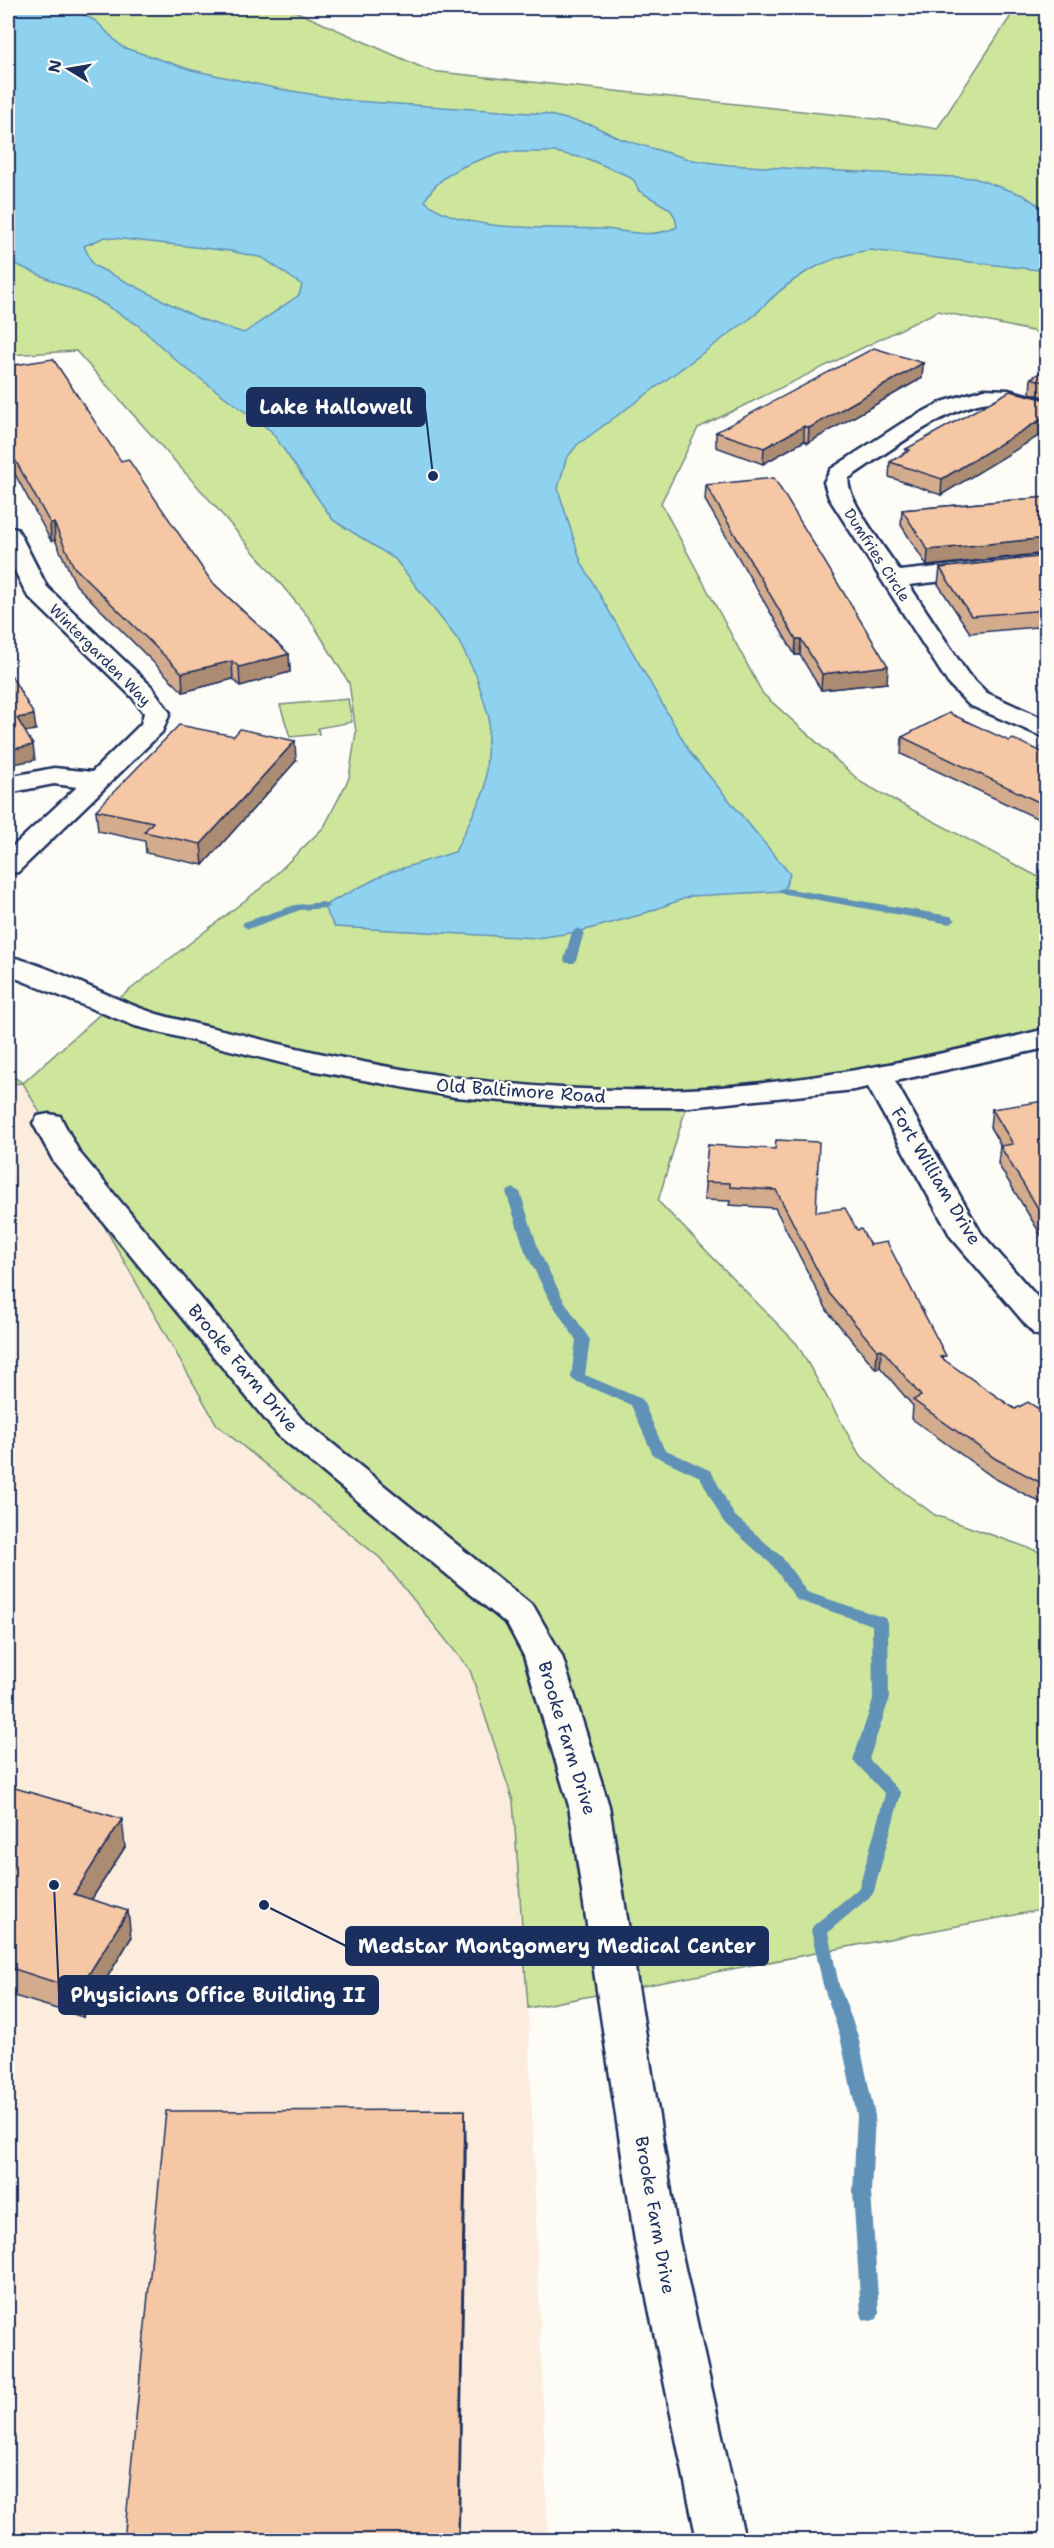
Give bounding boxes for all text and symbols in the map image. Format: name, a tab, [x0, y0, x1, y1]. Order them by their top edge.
north arrow	[39, 39, 99, 99]
text: N	[43, 58, 66, 74]
callout: Lake Hallowell	[247, 388, 425, 426]
text: Lake Hallowell	[259, 394, 413, 420]
street label: Dumfries Circle	[839, 504, 915, 606]
street label: Wintergarden Way	[45, 600, 155, 710]
street label: Old Baltimore Road	[435, 1073, 607, 1109]
street label: Fort William Drive	[885, 1103, 987, 1249]
street label: Brooke Farm Drive	[182, 1299, 304, 1437]
street label: Brooke Farm Drive	[532, 1658, 602, 1818]
callout: Medstar Montgomery Medical Center	[346, 1927, 768, 1965]
text: Medstar Montgomery Medical Center	[358, 1933, 756, 1959]
callout: Physicians Office Building II	[59, 1976, 378, 2014]
text: Physicians Office Building II	[71, 1982, 365, 2008]
street label: Brooke Farm Drive	[629, 2134, 681, 2296]

